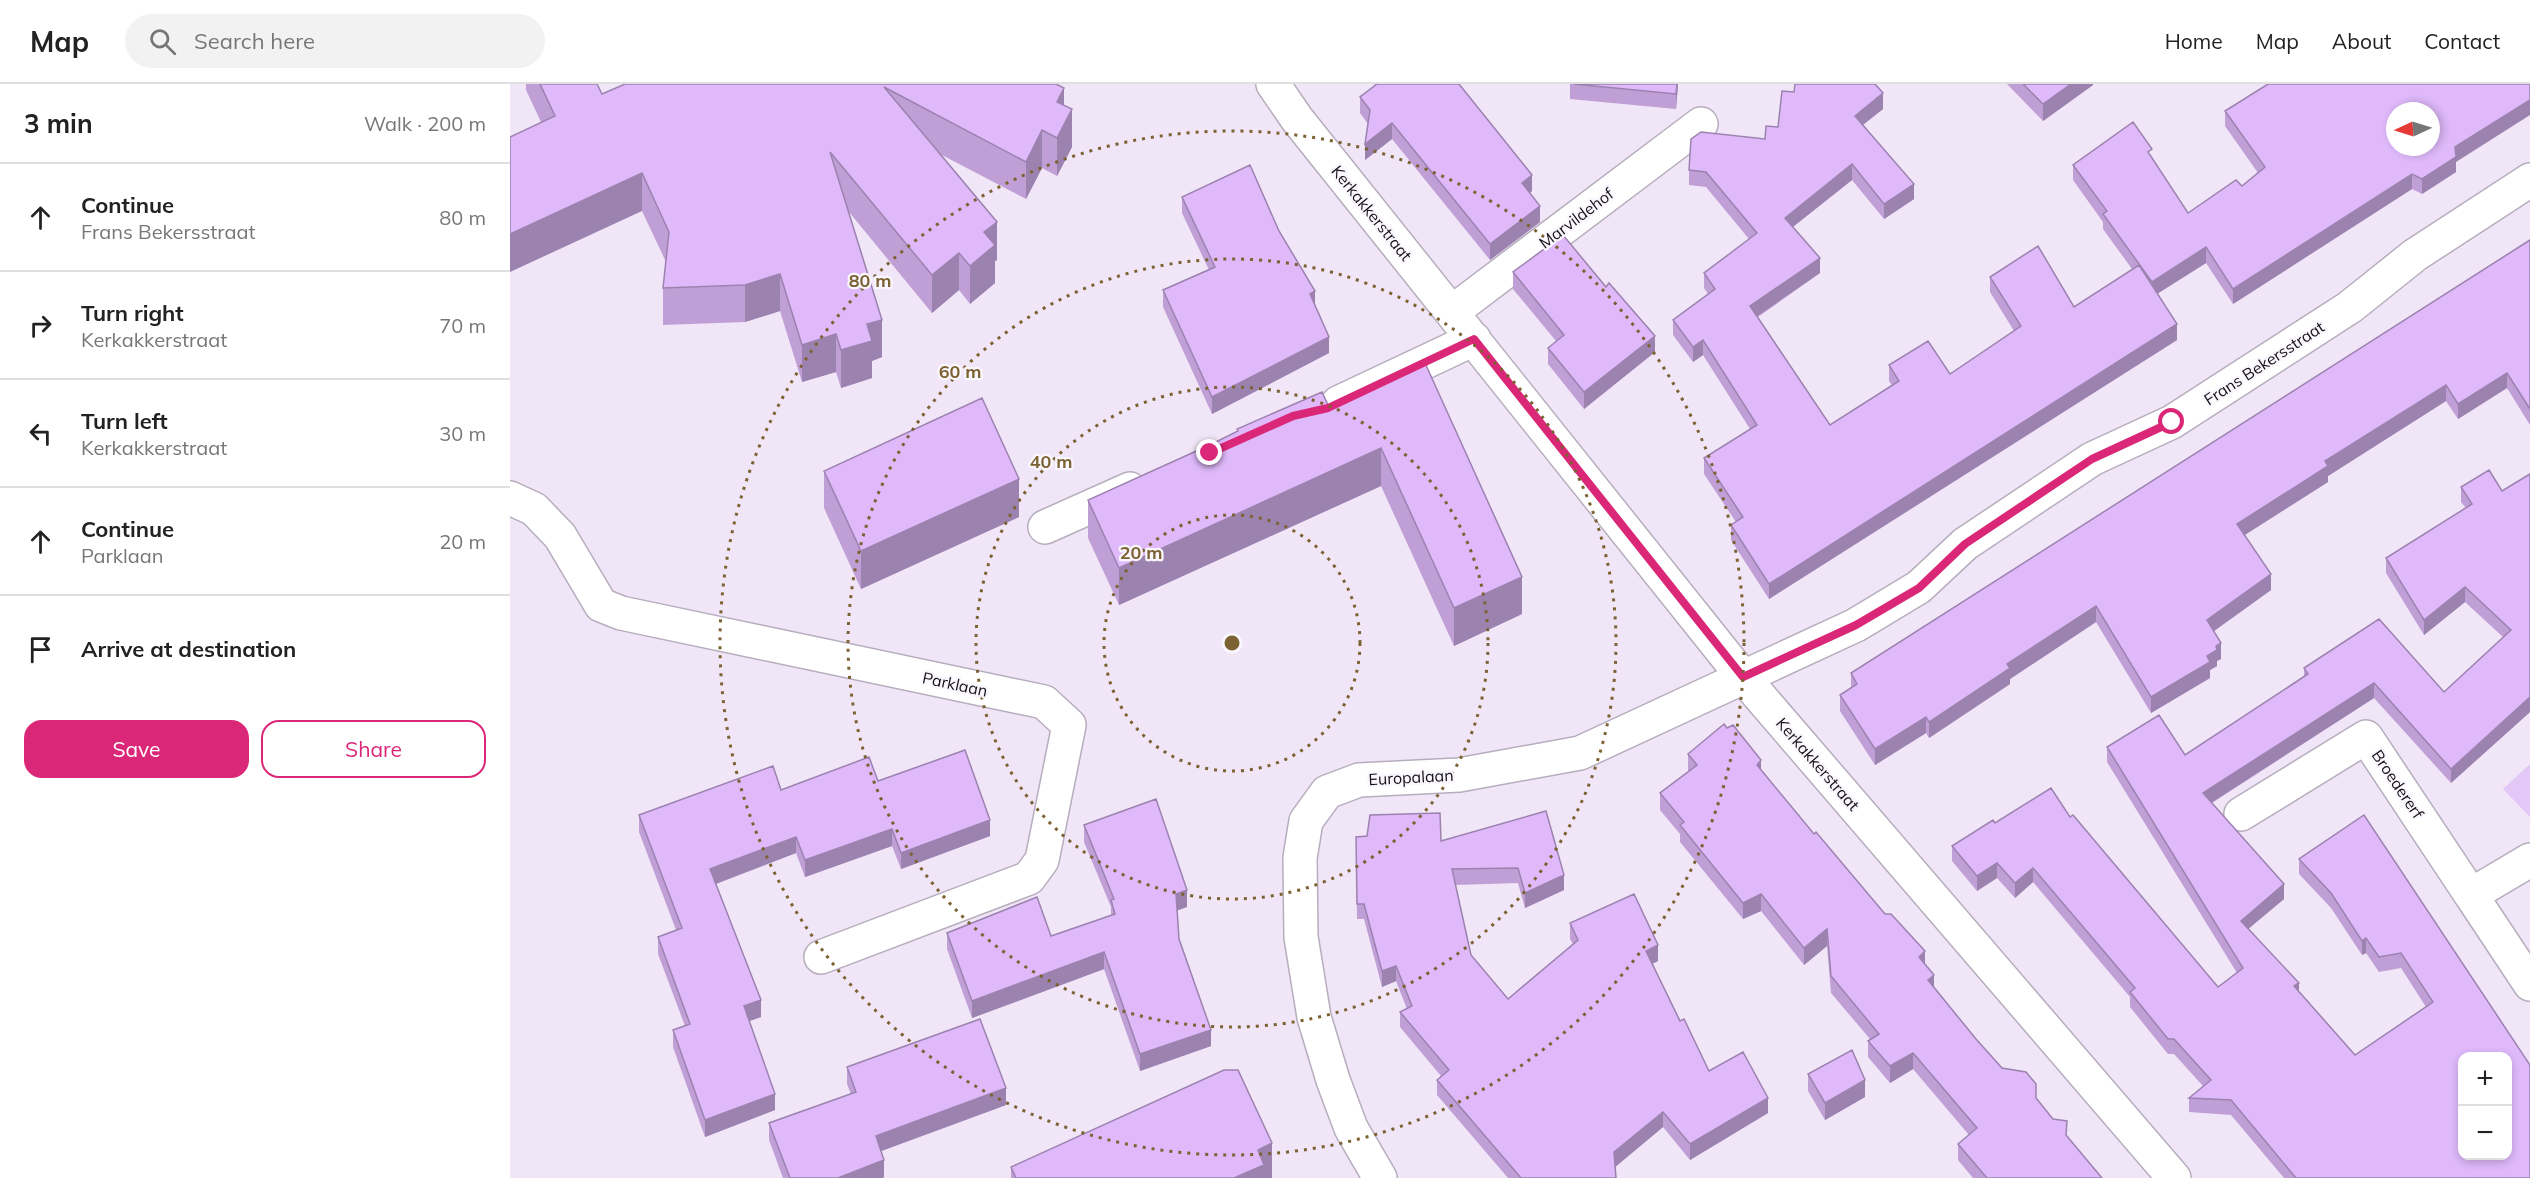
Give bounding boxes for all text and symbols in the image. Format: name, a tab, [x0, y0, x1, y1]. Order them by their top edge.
search box	[125, 14, 545, 68]
text: Map	[30, 24, 89, 59]
icon: search	[146, 25, 179, 58]
text: Search here	[194, 27, 315, 55]
text: Home	[2165, 28, 2223, 54]
text: Map	[2256, 28, 2299, 54]
text: About	[2332, 28, 2391, 54]
text: Contact	[2424, 28, 2500, 54]
north arrow	[2386, 102, 2440, 156]
text: 3 min	[24, 107, 93, 140]
text: Walk · 200 m	[364, 111, 486, 136]
street label: Kerkakkerstraat	[1327, 161, 1417, 265]
street label: Marvildehof	[1535, 183, 1618, 252]
text: Continue	[81, 191, 174, 219]
icon: ahead	[24, 201, 57, 234]
text: 80 m	[439, 205, 486, 230]
text: Frans Bekersstraat	[81, 219, 256, 244]
text: 80 m	[849, 269, 891, 292]
text: Turn right	[81, 299, 184, 327]
icon: right	[24, 309, 57, 342]
text: 70 m	[439, 313, 486, 338]
street label: Frans Bekersstraat	[2200, 316, 2328, 409]
text: Kerkakkerstraat	[81, 327, 227, 352]
text: 60 m	[939, 360, 981, 383]
text: Turn left	[81, 407, 168, 435]
route start	[2158, 408, 2184, 434]
icon: left	[24, 417, 57, 450]
text: 30 m	[439, 421, 486, 446]
text: Kerkakkerstraat	[81, 435, 227, 460]
route end	[1196, 439, 1222, 465]
text: 40 m	[1030, 450, 1072, 473]
text: Continue	[81, 515, 174, 543]
icon: ahead	[24, 525, 57, 558]
text: 20 m	[439, 529, 486, 554]
text: 20 m	[1120, 541, 1162, 564]
text: Parklaan	[81, 543, 164, 568]
icon: arrive	[24, 633, 57, 666]
centre of rings	[1222, 633, 1242, 653]
text: Arrive at destination	[81, 635, 296, 663]
street label: Parklaan	[921, 667, 989, 701]
street label: Kerkakkerstraat	[1772, 713, 1864, 815]
button: Save	[24, 720, 249, 778]
button: Share	[261, 720, 486, 778]
street label: Broedererf	[2368, 746, 2429, 823]
street label: Europalaan	[1368, 765, 1454, 789]
map controls	[2458, 1052, 2512, 1160]
button: +	[2458, 1052, 2512, 1106]
button: −	[2458, 1106, 2512, 1160]

